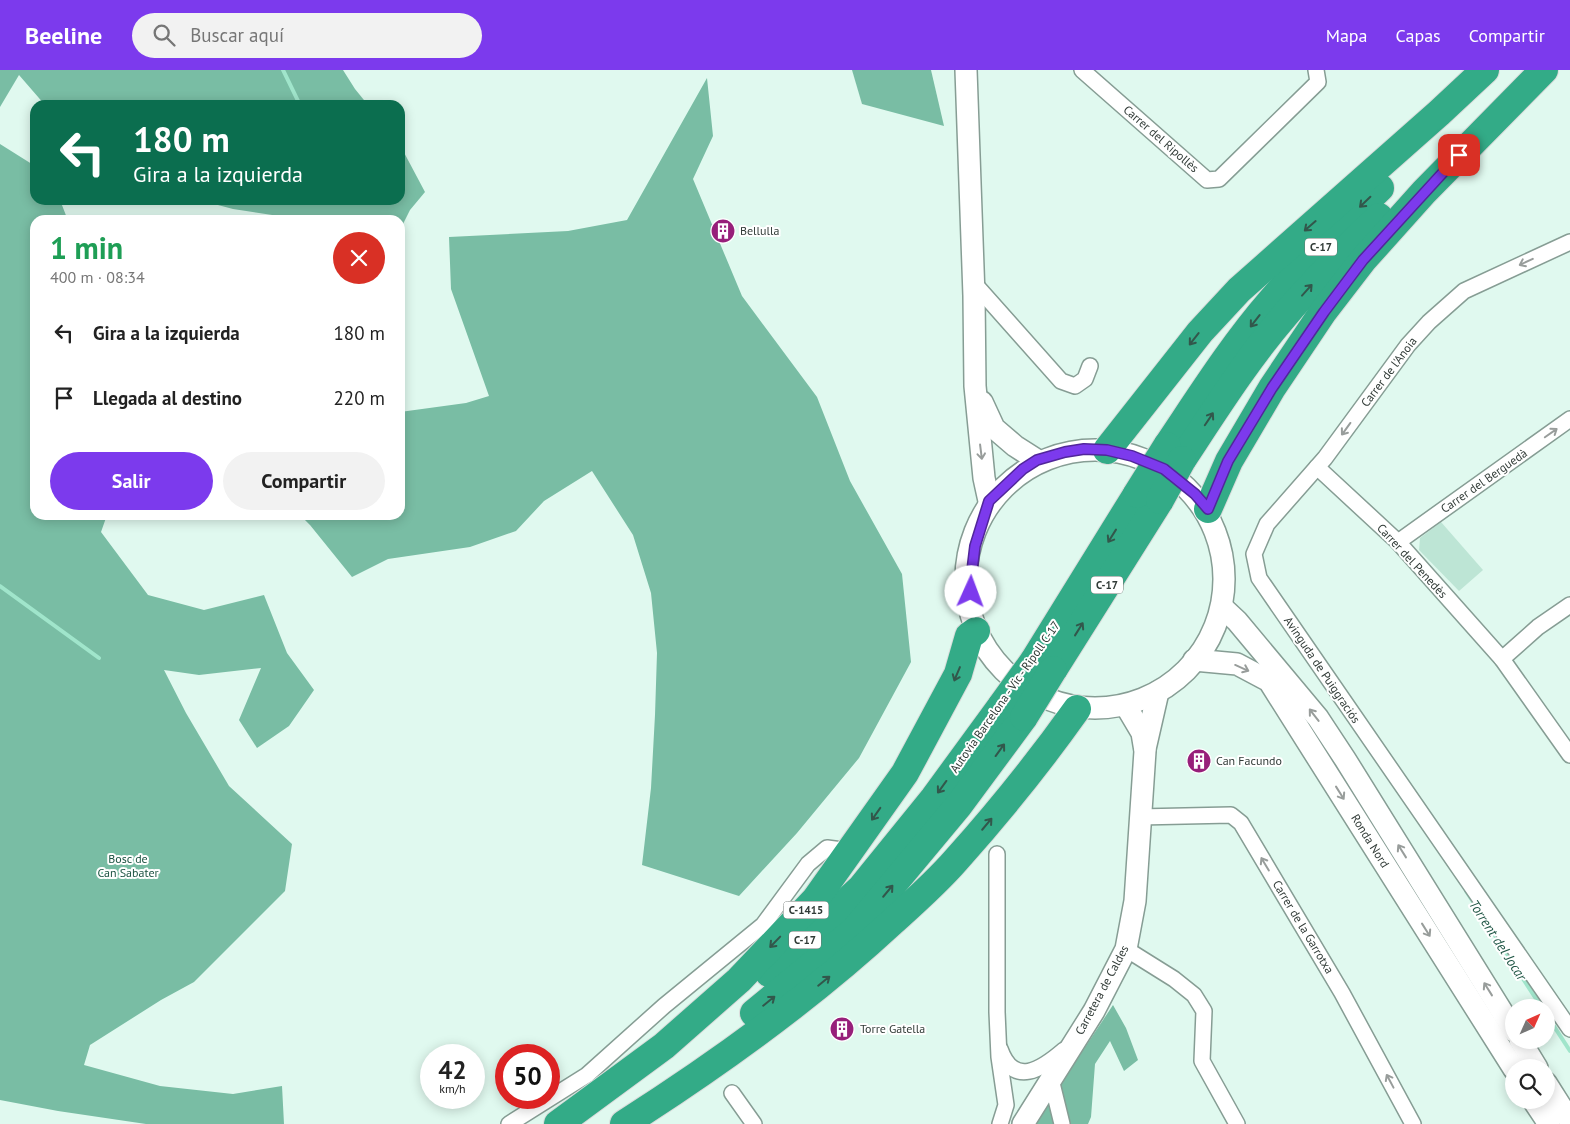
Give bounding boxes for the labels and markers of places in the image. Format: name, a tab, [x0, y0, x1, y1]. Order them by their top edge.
pin	[1438, 134, 1480, 176]
building icon: Bellulla	[710, 218, 736, 244]
place label: Bellulla	[740, 223, 780, 238]
building icon: Can Facundo	[1186, 748, 1212, 774]
place label: Can Facundo	[1216, 753, 1282, 768]
building icon: Torre Gatella	[829, 1016, 855, 1042]
place label: Torre Gatella	[860, 1021, 925, 1036]

